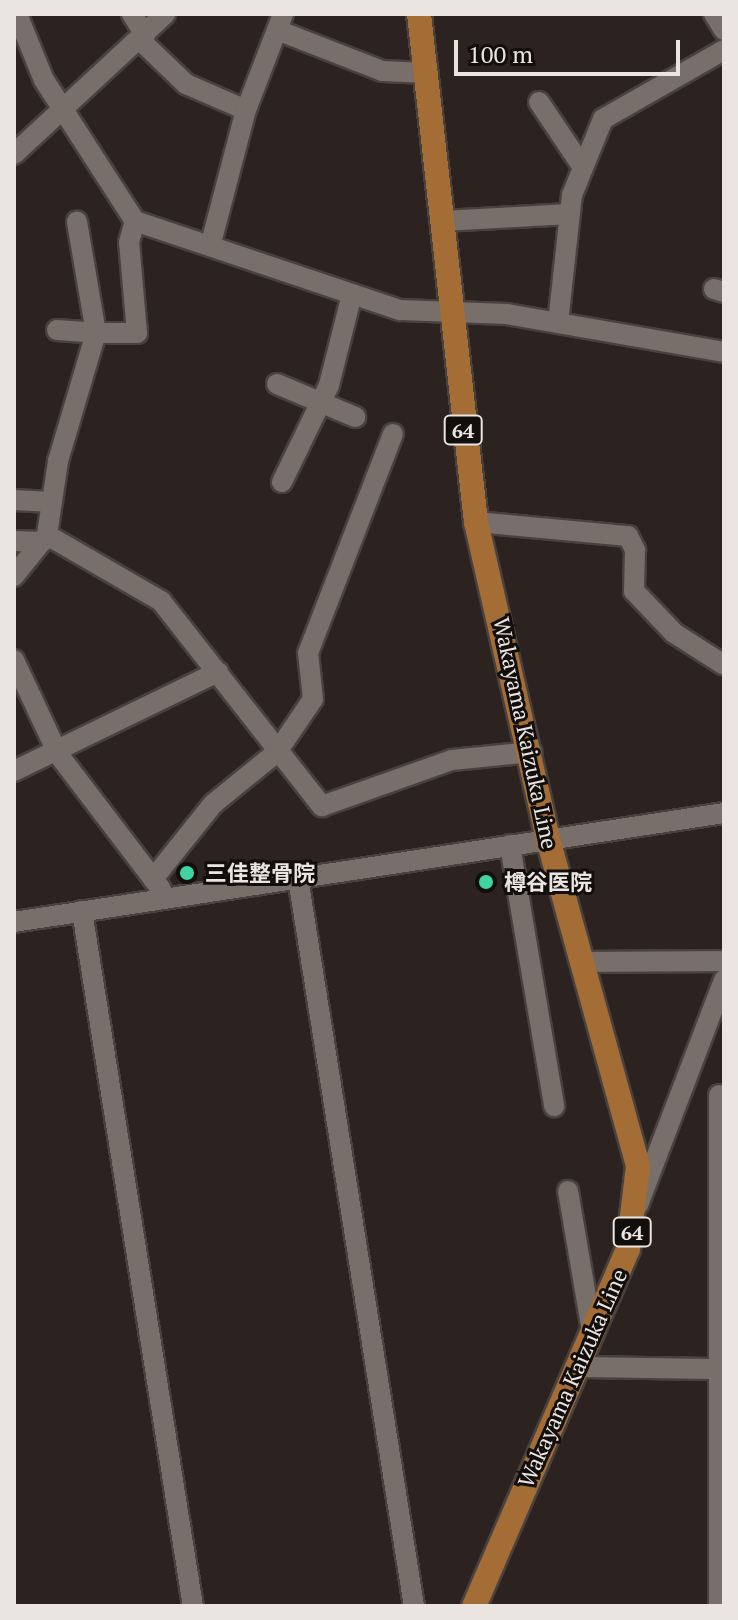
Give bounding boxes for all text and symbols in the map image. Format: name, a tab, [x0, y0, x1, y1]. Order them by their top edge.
scale bar	[458, 24, 684, 74]
text: 100 m	[468, 38, 533, 70]
road number: 64	[443, 414, 483, 446]
street label: Wakayama Kaizuka Line	[489, 615, 563, 851]
place label: 三佳整骨院	[205, 860, 315, 886]
marker: 三佳整骨院	[176, 862, 198, 884]
place label: 樽谷医院	[504, 869, 592, 895]
marker: 樽谷医院	[475, 871, 497, 893]
road number: 64	[612, 1216, 652, 1248]
street label: Wakayama Kaizuka Line	[512, 1265, 632, 1491]

